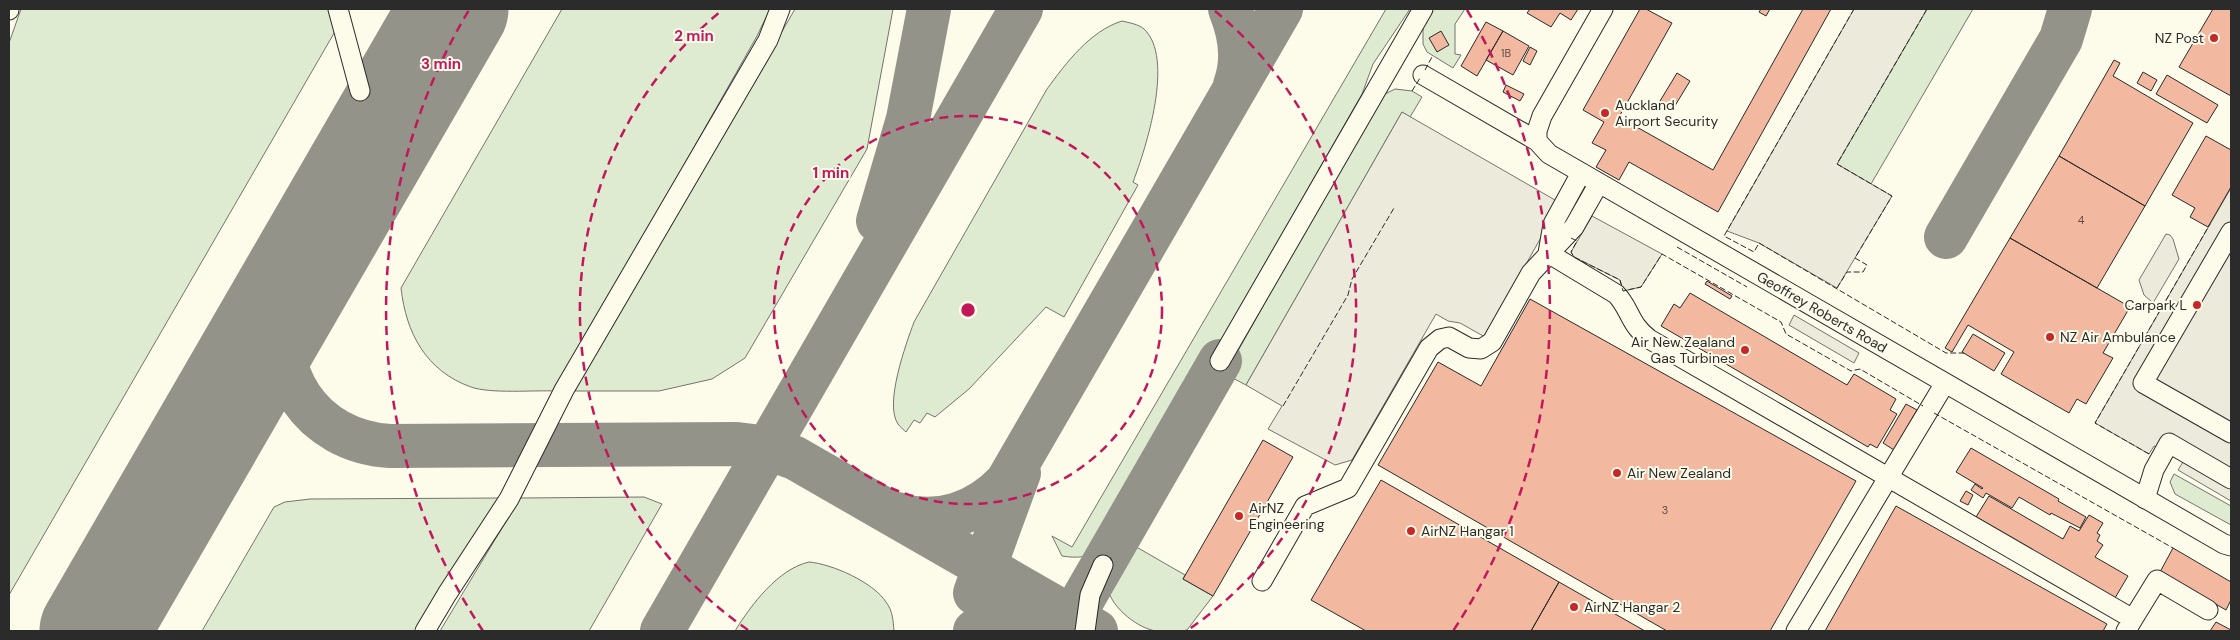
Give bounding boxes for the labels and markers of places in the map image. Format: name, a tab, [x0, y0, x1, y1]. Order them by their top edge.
place label: NZ Post	[2155, 29, 2204, 47]
marker: NZ Post	[2208, 32, 2220, 44]
place label: Auckland Airport Security	[1615, 96, 1718, 130]
marker: Auckland Airport Security	[1599, 107, 1611, 119]
place label: Carpark L	[2124, 296, 2187, 314]
marker: Carpark L	[2191, 299, 2203, 311]
centre of rings	[959, 301, 977, 319]
place label: NZ Air Ambulance	[2060, 328, 2176, 346]
marker: NZ Air Ambulance	[2044, 331, 2056, 343]
place label: Air New Zealand Gas Turbines	[1631, 333, 1735, 367]
marker: Air New Zealand Gas Turbines	[1739, 344, 1751, 356]
place label: Air New Zealand	[1627, 464, 1731, 482]
marker: Air New Zealand	[1611, 467, 1623, 479]
place label: AirNZ Engineering	[1249, 499, 1325, 533]
marker: AirNZ Engineering	[1233, 510, 1245, 522]
place label: AirNZ Hangar 1	[1421, 522, 1514, 540]
marker: AirNZ Hangar 1	[1405, 525, 1417, 537]
place label: AirNZ Hangar 2	[1584, 598, 1680, 616]
marker: AirNZ Hangar 2	[1568, 601, 1580, 613]

